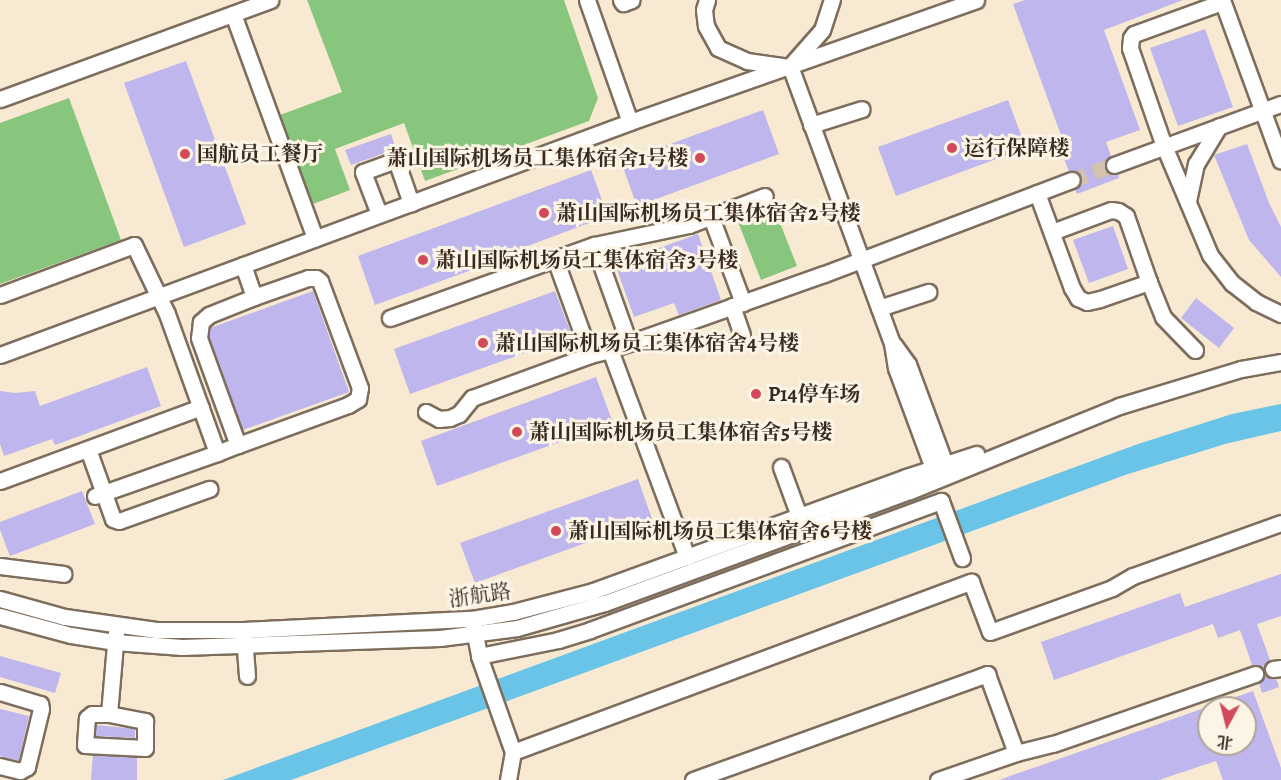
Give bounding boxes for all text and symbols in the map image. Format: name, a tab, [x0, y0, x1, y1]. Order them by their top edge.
place label: 运行保障楼	[964, 135, 1069, 161]
place label: 国航员工餐厅	[197, 141, 323, 167]
marker: 运行保障楼	[945, 141, 959, 155]
place label: 萧山国际机场员工集体宿舍1号楼	[386, 145, 688, 171]
marker: 国航员工餐厅	[178, 147, 192, 161]
marker: 萧山国际机场员工集体宿舍1号楼	[693, 151, 707, 165]
place label: 萧山国际机场员工集体宿舍2号楼	[556, 200, 860, 226]
marker: 萧山国际机场员工集体宿舍2号楼	[537, 206, 551, 220]
place label: 萧山国际机场员工集体宿舍3号楼	[435, 247, 738, 273]
marker: 萧山国际机场员工集体宿舍3号楼	[416, 253, 430, 267]
place label: 萧山国际机场员工集体宿舍4号楼	[495, 330, 799, 356]
marker: 萧山国际机场员工集体宿舍4号楼	[476, 336, 490, 350]
place label: P14停车场	[768, 381, 860, 407]
marker: P14停车场	[749, 387, 763, 401]
place label: 萧山国际机场员工集体宿舍5号楼	[529, 419, 832, 445]
marker: 萧山国际机场员工集体宿舍5号楼	[510, 425, 524, 439]
place label: 萧山国际机场员工集体宿舍6号楼	[568, 518, 872, 544]
marker: 萧山国际机场员工集体宿舍6号楼	[549, 524, 563, 538]
street label: 浙航路	[447, 578, 513, 612]
north arrow	[1197, 696, 1257, 756]
text: 北	[1216, 730, 1234, 754]

